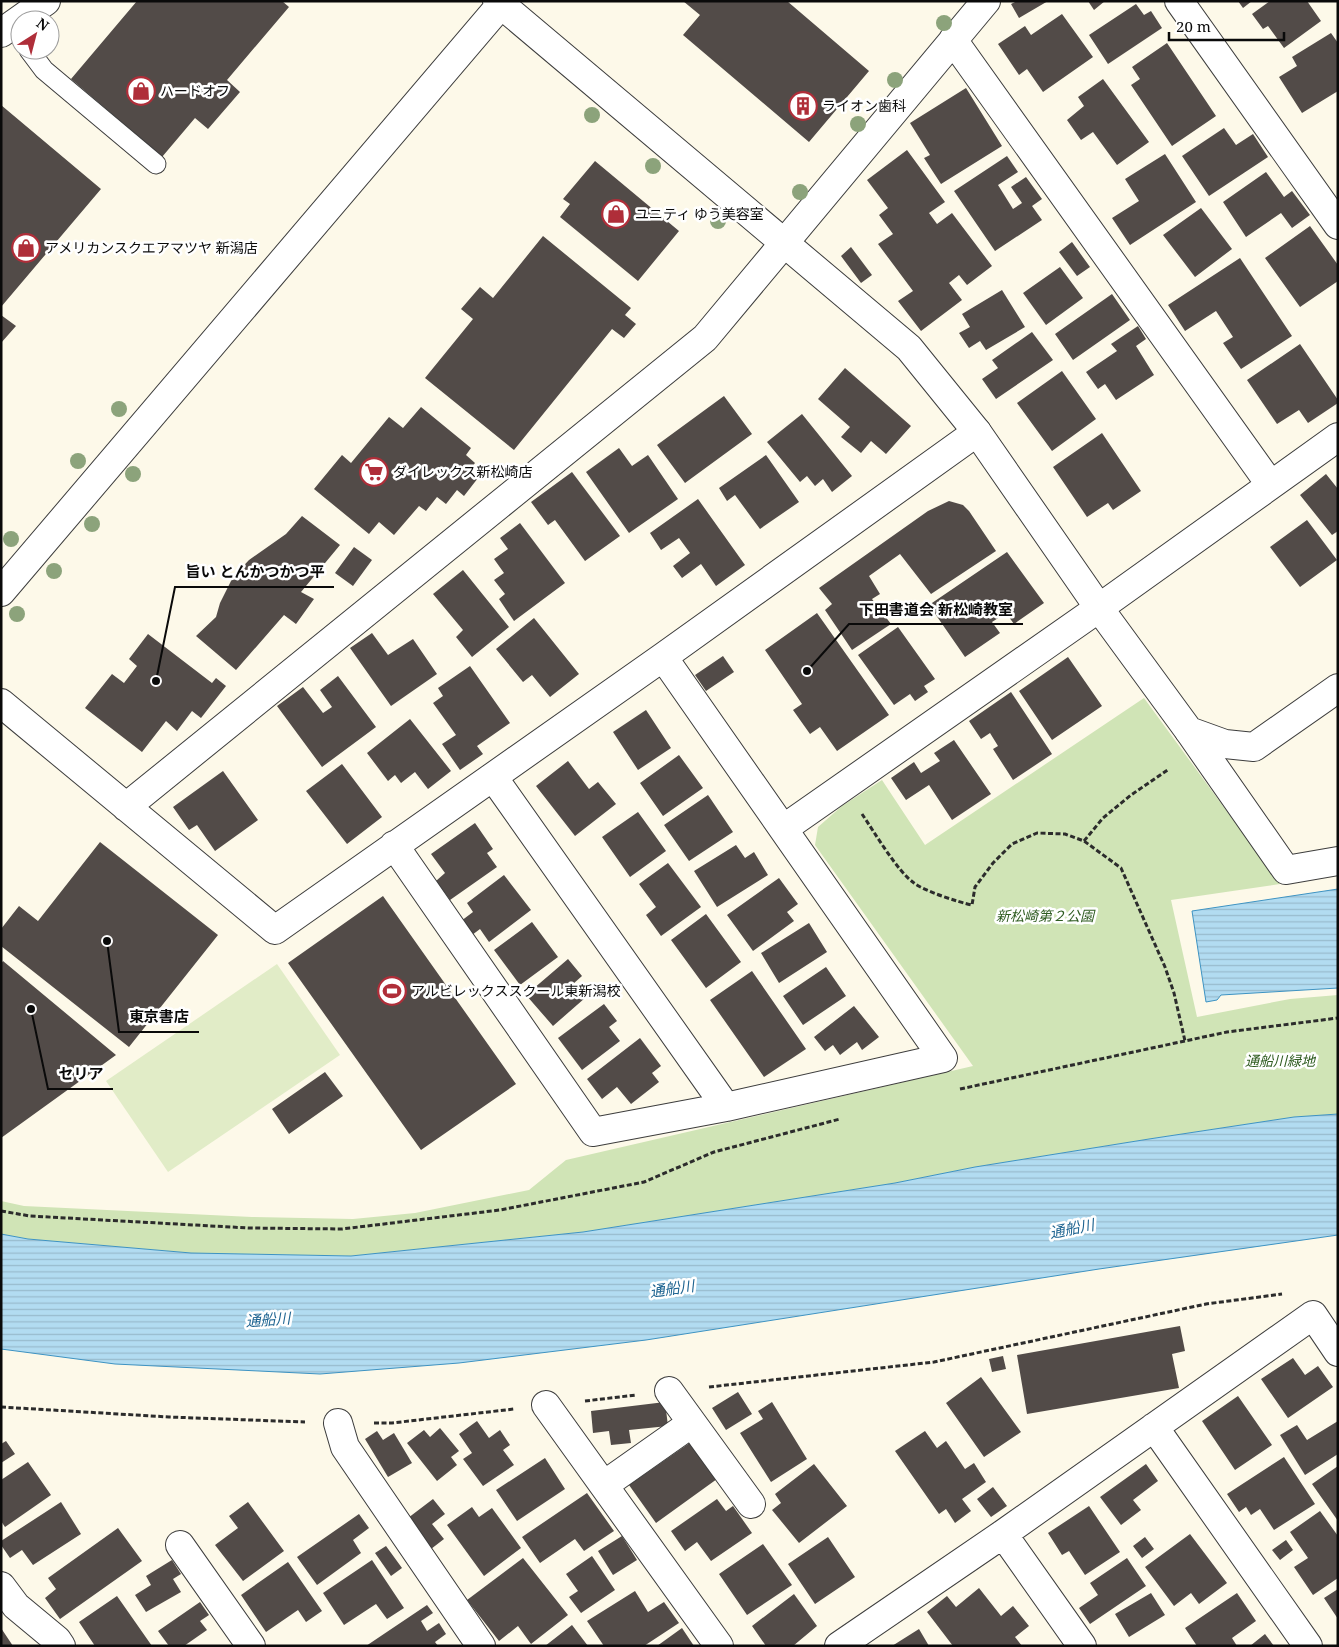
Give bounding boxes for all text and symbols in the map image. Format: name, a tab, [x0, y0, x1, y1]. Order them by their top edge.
north arrow	[10, 10, 60, 60]
scale bar	[1169, 10, 1284, 42]
text: N	[33, 13, 53, 35]
text: 20 m	[1176, 16, 1211, 36]
shop icon: ハードオフ	[126, 76, 156, 106]
place label: ハードオフ	[160, 81, 230, 100]
building icon: ライオン歯科	[788, 91, 818, 121]
place label: ライオン歯科	[822, 96, 906, 115]
shop icon: ユニティ ゆう美容室	[601, 199, 631, 229]
place label: ユニティ ゆう美容室	[635, 204, 764, 223]
shop icon: アメリカンスクエアマツヤ 新潟店	[11, 233, 41, 263]
place label: アメリカンスクエアマツヤ 新潟店	[45, 238, 258, 257]
supermarket icon: ダイレックス新松崎店	[359, 457, 389, 487]
place label: ダイレックス新松崎店	[393, 462, 533, 481]
callout: 旨い とんかつかつ平	[175, 557, 334, 587]
text: 旨い とんかつかつ平	[186, 561, 324, 581]
callout: 下田書道会 新松崎教室	[849, 594, 1023, 624]
text: 下田書道会 新松崎教室	[859, 599, 1013, 619]
park label: 新松崎第２公園	[996, 906, 1096, 925]
sports icon: アルビレックススクール東新潟校	[377, 976, 407, 1006]
place label: アルビレックススクール東新潟校	[411, 981, 620, 1000]
callout: 東京書店	[119, 1002, 199, 1032]
text: 東京書店	[129, 1006, 189, 1026]
park label: 通船川緑地	[1245, 1051, 1317, 1070]
callout: セリア	[48, 1059, 113, 1089]
text: セリア	[58, 1063, 104, 1083]
water label: 通船川	[1048, 1214, 1098, 1242]
water label: 通船川	[648, 1275, 698, 1301]
water label: 通船川	[245, 1307, 293, 1331]

